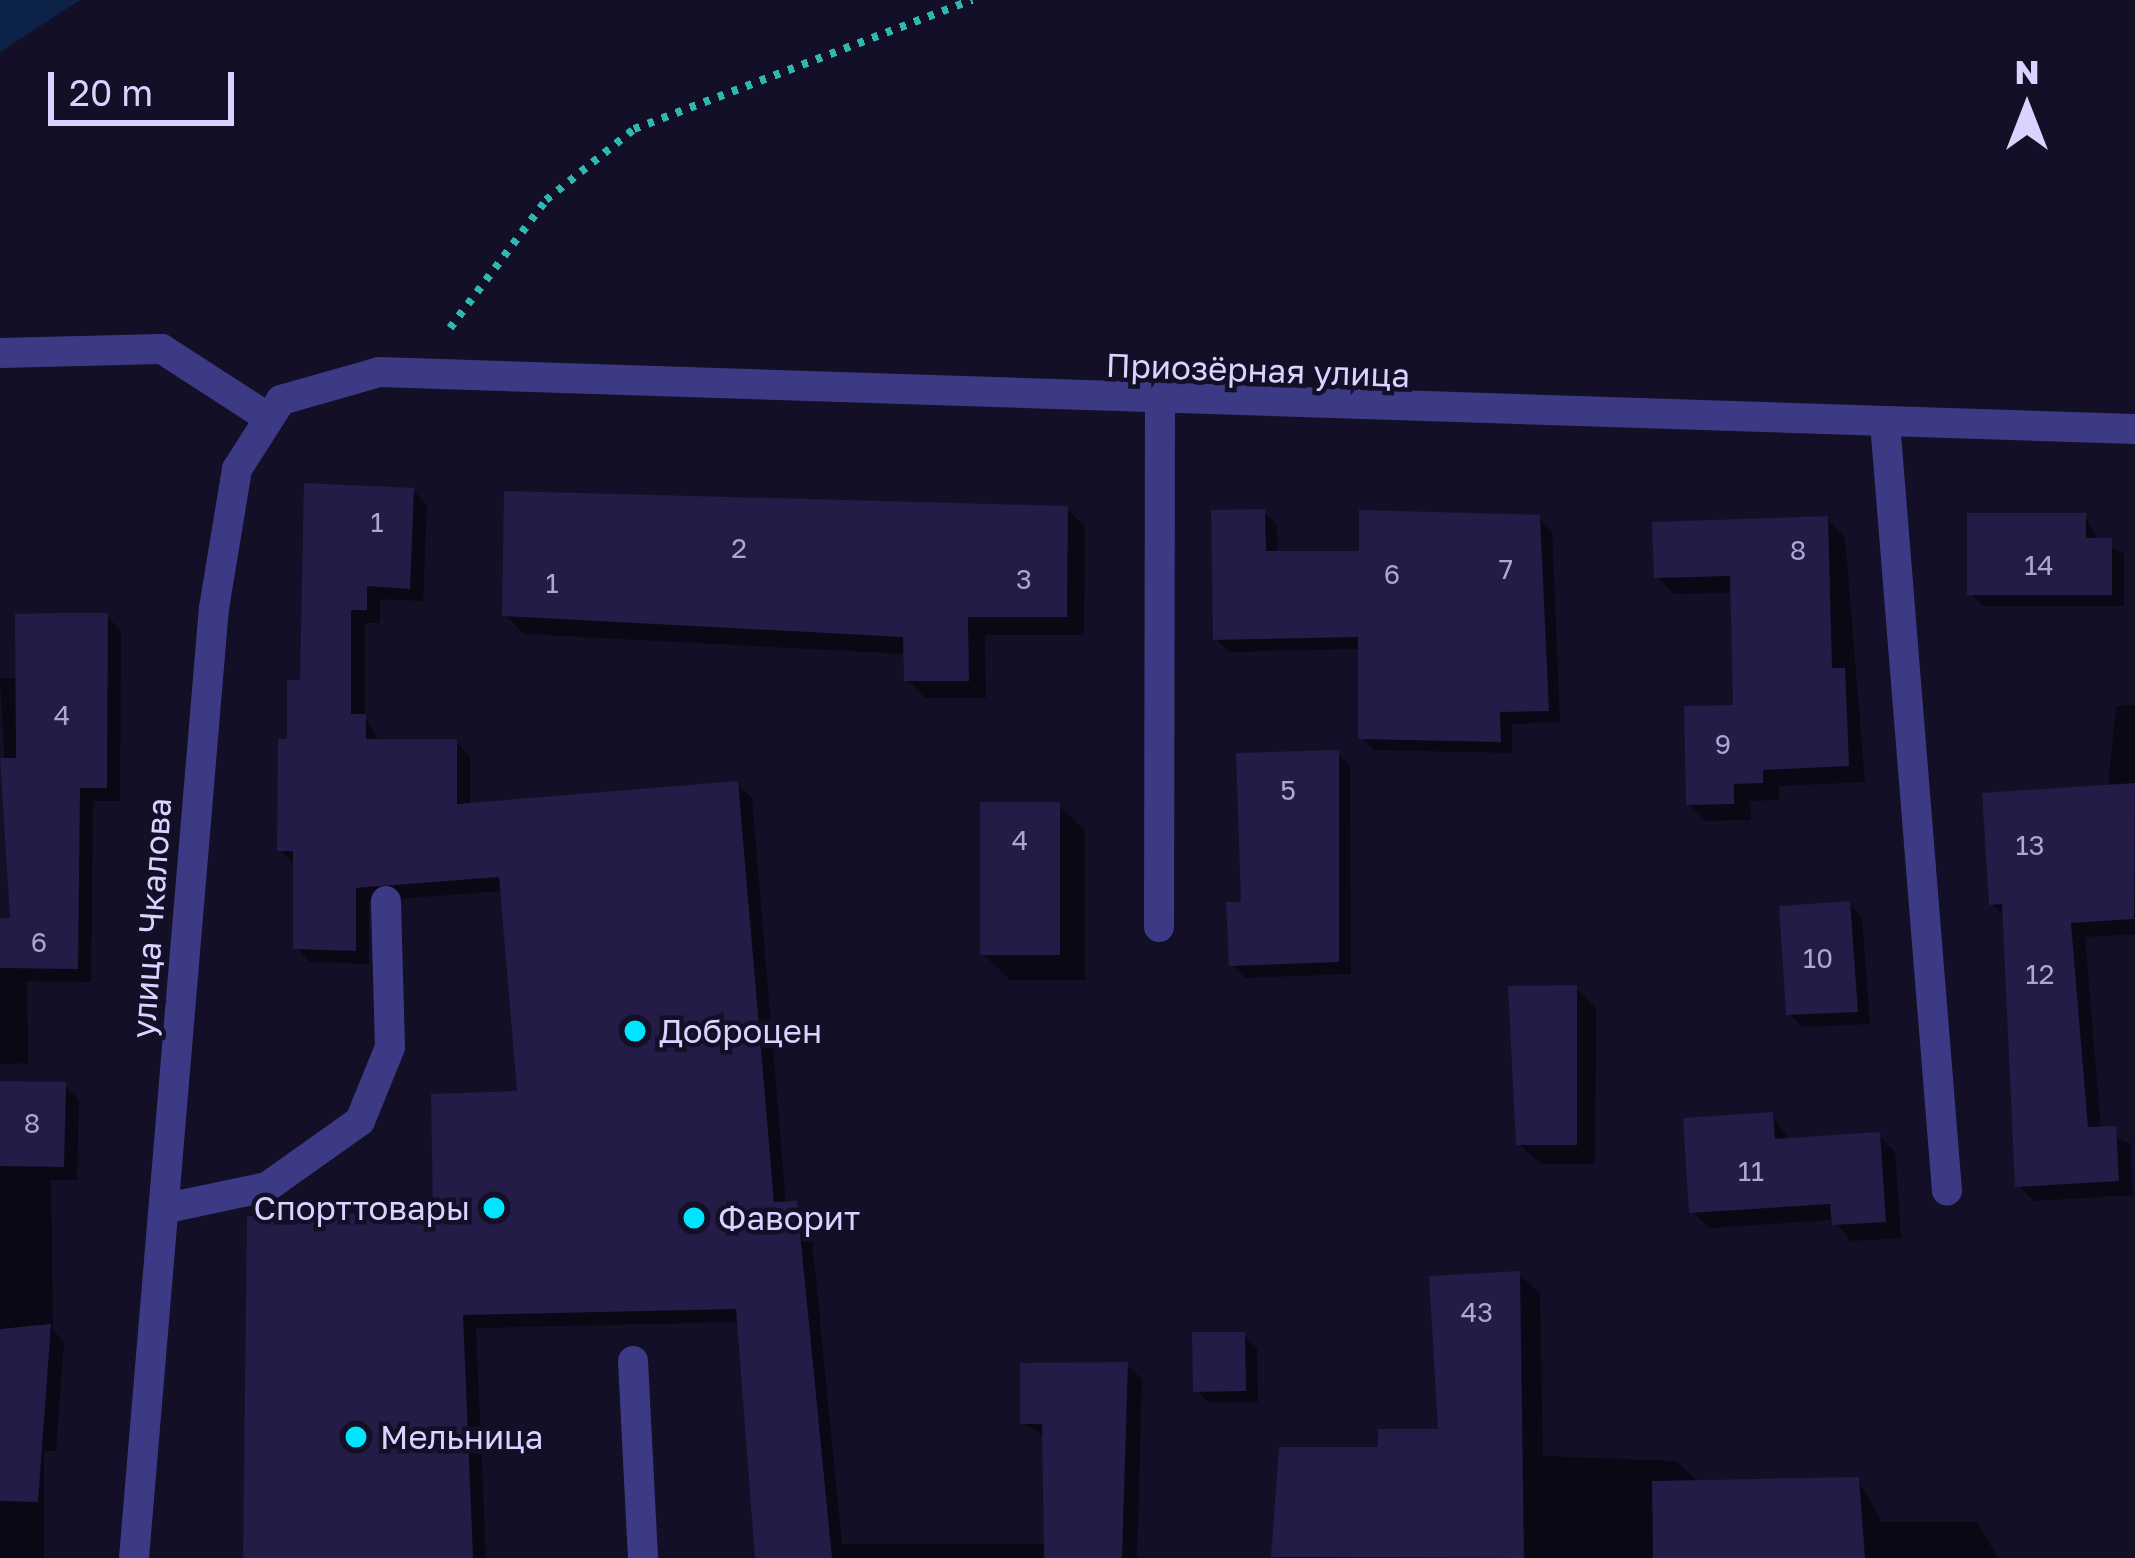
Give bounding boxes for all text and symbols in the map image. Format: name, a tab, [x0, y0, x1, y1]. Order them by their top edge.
scale bar	[54, 48, 240, 122]
north arrow	[1967, 48, 2087, 168]
text: N	[2014, 52, 2040, 91]
text: 20 m	[69, 71, 153, 114]
street label: Приозёрная улица	[1105, 345, 1411, 395]
house number: 1	[370, 507, 384, 539]
house number: 2	[731, 533, 747, 565]
house number: 8	[1790, 535, 1806, 567]
house number: 14	[2024, 550, 2054, 582]
house number: 7	[1499, 554, 1513, 586]
house number: 6	[1384, 559, 1400, 591]
house number: 3	[1016, 564, 1032, 596]
house number: 1	[545, 568, 559, 600]
house number: 4	[54, 700, 70, 732]
house number: 9	[1715, 729, 1731, 761]
house number: 5	[1280, 775, 1296, 807]
street label: улица Чкалова	[123, 797, 179, 1039]
house number: 4	[1012, 825, 1028, 857]
house number: 13	[2016, 830, 2044, 862]
house number: 6	[31, 927, 47, 959]
house number: 10	[1803, 943, 1833, 975]
house number: 12	[2026, 959, 2054, 991]
place label: Доброцен	[659, 1011, 822, 1051]
marker: Доброцен	[622, 1018, 648, 1044]
house number: 8	[24, 1108, 40, 1140]
house number: 11	[1738, 1156, 1764, 1188]
place label: Спорттовары	[254, 1188, 470, 1228]
marker: Спорттовары	[481, 1195, 507, 1221]
place label: Фаворит	[718, 1198, 860, 1238]
marker: Фаворит	[681, 1205, 707, 1231]
house number: 43	[1461, 1297, 1493, 1329]
place label: Мельница	[380, 1417, 544, 1457]
marker: Мельница	[343, 1424, 369, 1450]

